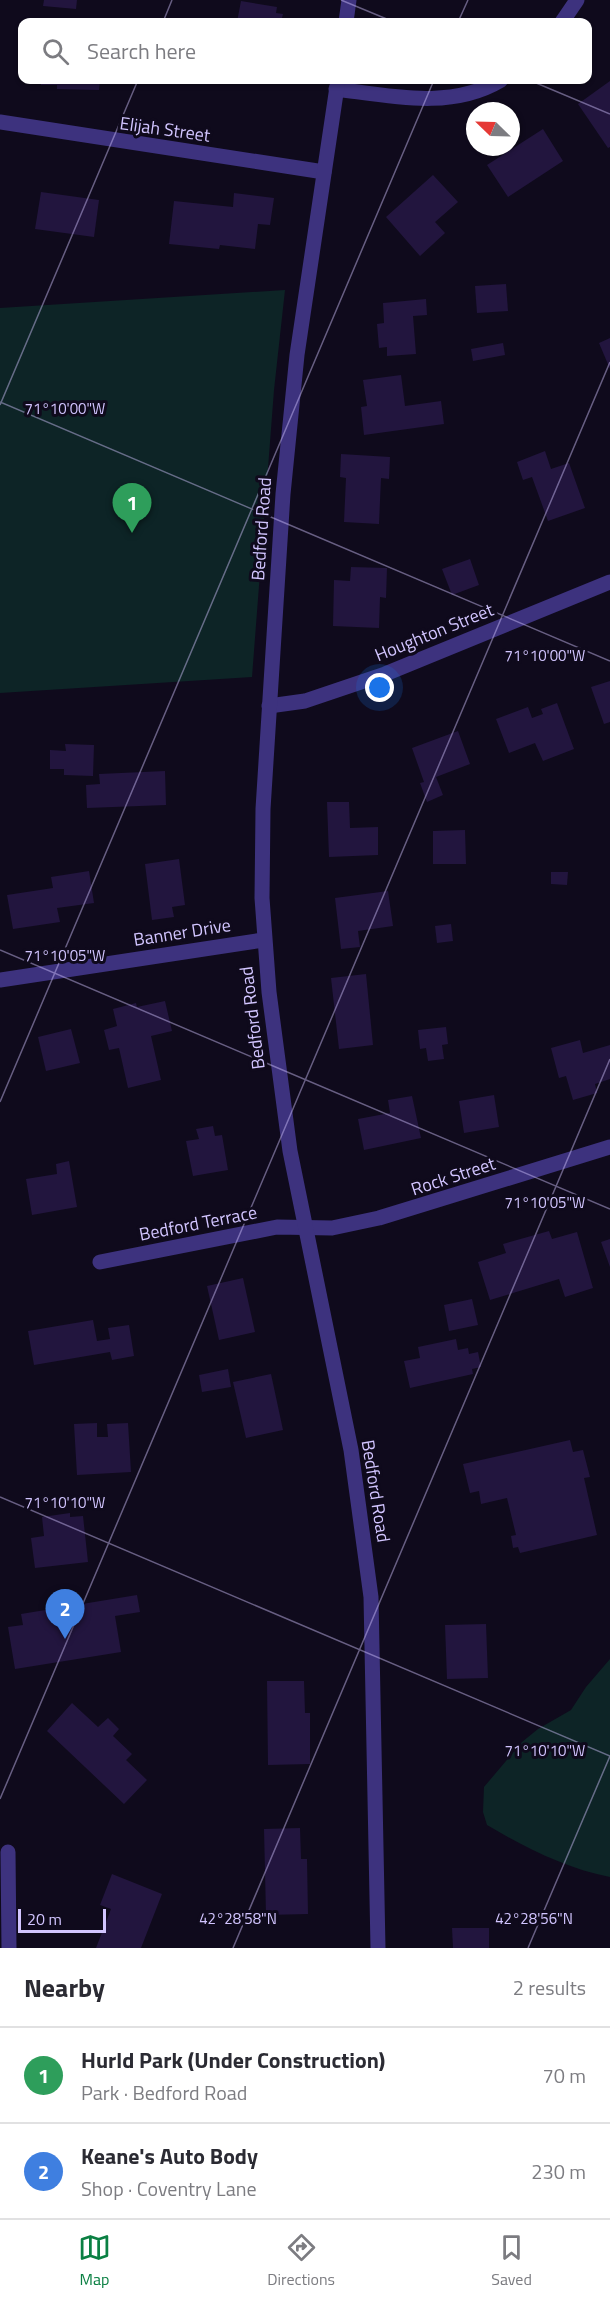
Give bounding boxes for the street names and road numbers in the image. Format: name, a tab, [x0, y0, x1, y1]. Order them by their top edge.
street label: Elijah Street	[118, 109, 213, 149]
street label: Bedford Road	[244, 476, 278, 582]
street label: Houghton Street	[371, 596, 498, 668]
street label: Banner Drive	[131, 911, 233, 953]
street label: Bedford Road	[232, 965, 272, 1071]
street label: Rock Street	[407, 1149, 499, 1202]
street label: Bedford Terrace	[137, 1198, 259, 1248]
street label: Bedford Road	[355, 1438, 397, 1544]

